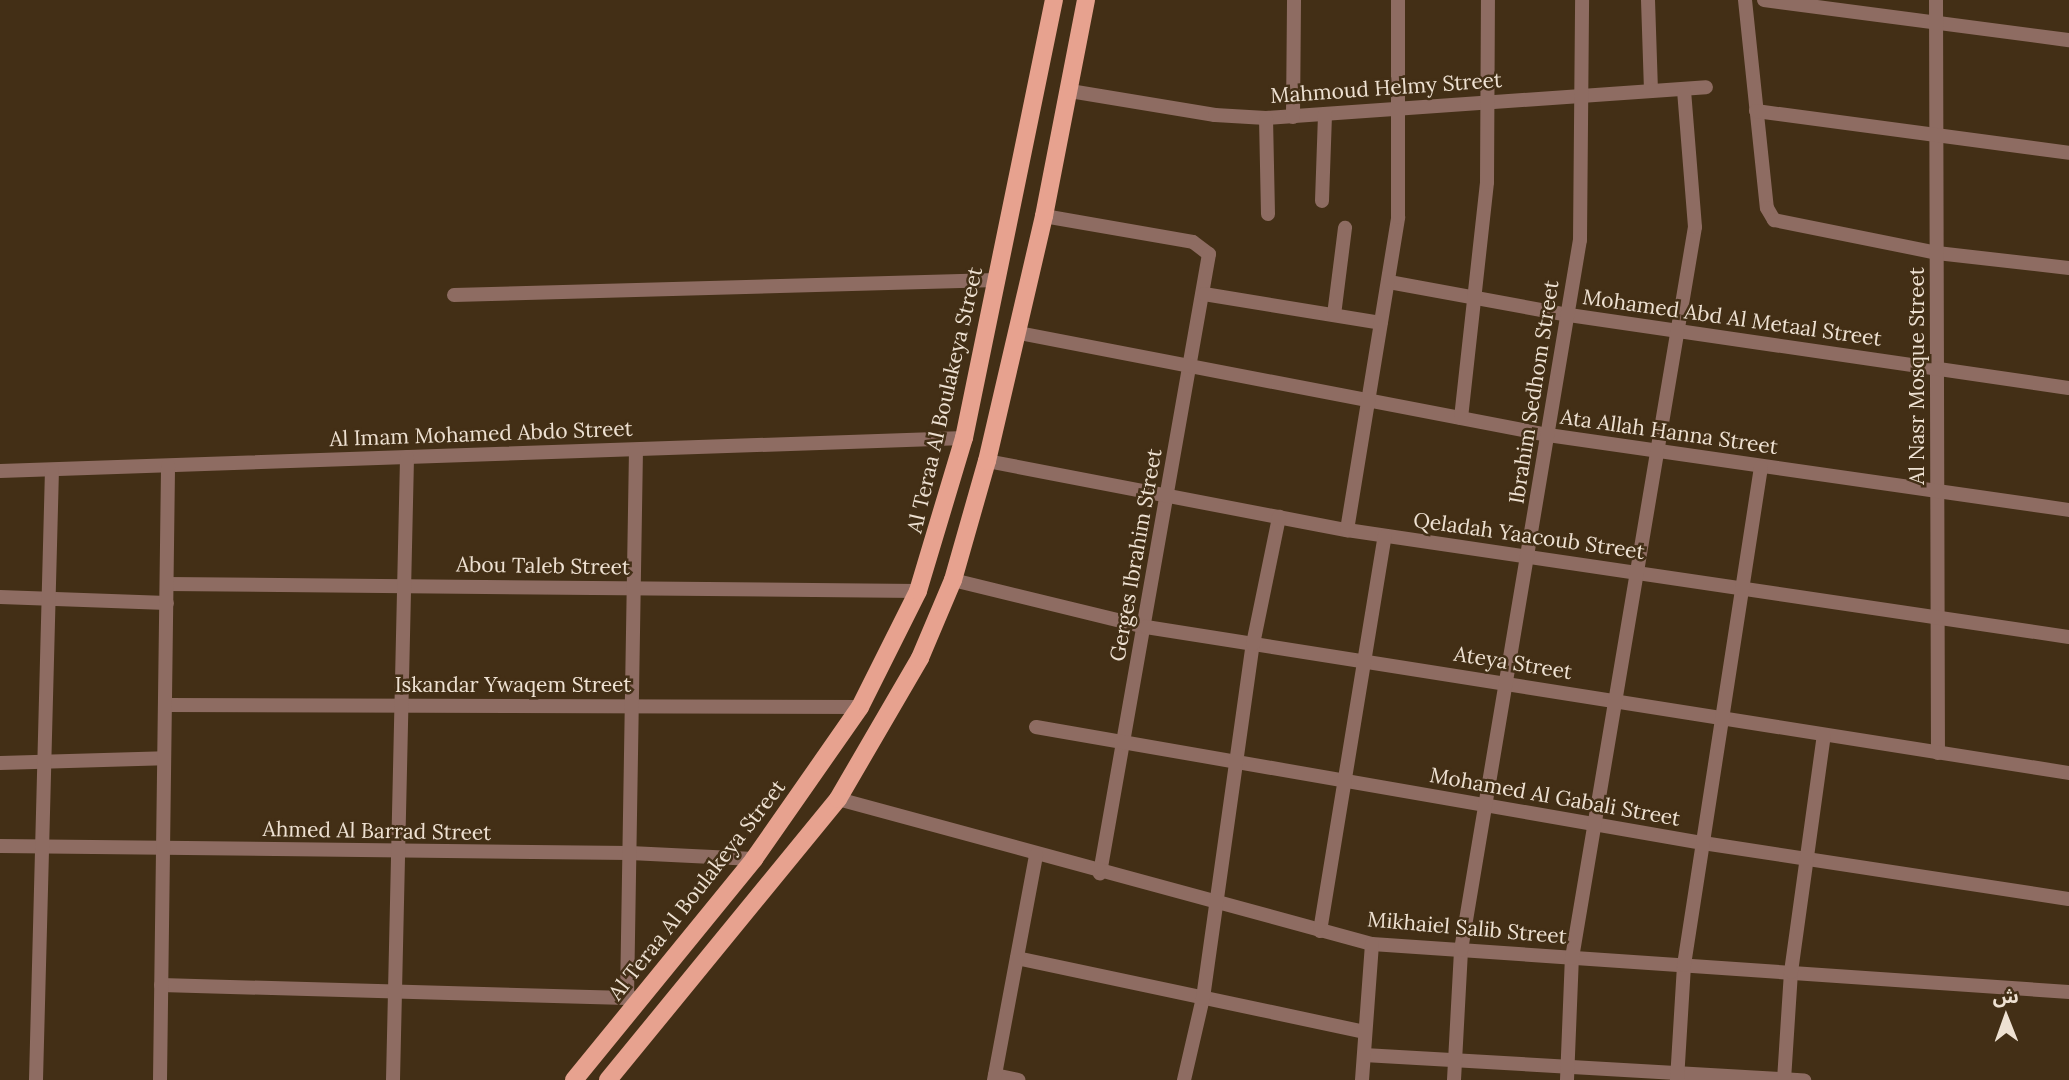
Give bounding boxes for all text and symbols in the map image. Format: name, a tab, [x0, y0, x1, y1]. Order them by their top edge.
street label: Mahmoud Helmy Street	[1269, 67, 1503, 109]
street label: Al Teraa Al Boulakeya Street	[902, 264, 988, 536]
street label: Al Nasr Mosque Street	[1904, 267, 1930, 485]
street label: Ibrahim Sedhom Street	[1504, 278, 1564, 506]
street label: Mohamed Abd Al Metaal Street	[1581, 285, 1883, 351]
street label: Ata Allah Hanna Street	[1559, 404, 1779, 460]
street label: Al Imam Mohamed Abdo Street	[329, 416, 633, 452]
street label: Gerges Ibrahim Street	[1105, 447, 1167, 663]
street label: Qeladah Yaacoub Street	[1412, 507, 1646, 565]
street label: Abou Taleb Street	[456, 552, 630, 580]
street label: Ateya Street	[1452, 641, 1574, 685]
street label: Iskandar Ywaqem Street	[395, 672, 631, 698]
street label: Mohamed Al Gabali Street	[1428, 763, 1682, 831]
street label: Al Teraa Al Boulakeya Street	[603, 775, 791, 1005]
street label: Ahmed Al Barrad Street	[262, 816, 492, 846]
street label: Mikhaiel Salib Street	[1366, 907, 1568, 949]
north arrow	[1971, 982, 2041, 1052]
text: ش	[1992, 984, 2019, 1008]

